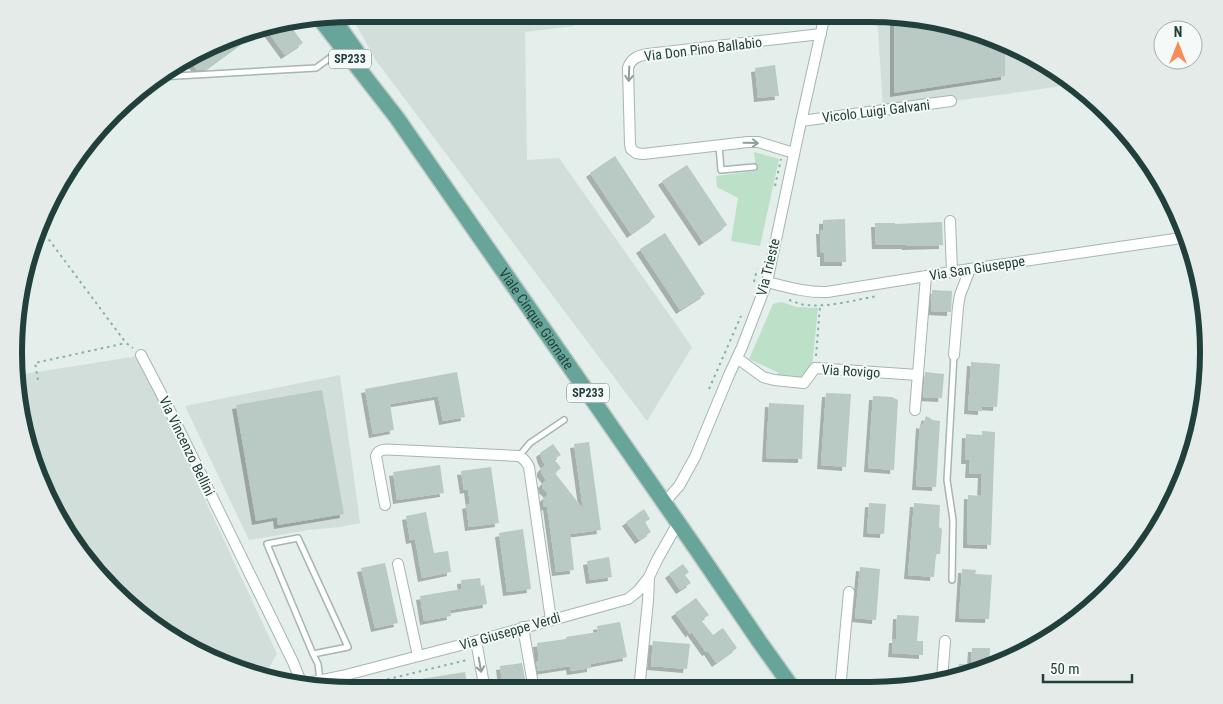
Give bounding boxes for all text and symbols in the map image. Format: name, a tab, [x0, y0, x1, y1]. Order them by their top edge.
north arrow	[1153, 20, 1203, 70]
text: N	[1174, 24, 1182, 40]
street label: Via Don Pino Ballabio	[643, 34, 763, 64]
road number: SP233	[329, 50, 371, 68]
one-way arrow	[624, 66, 633, 82]
street label: Vicolo Luigi Galvani	[821, 96, 931, 126]
one-way arrow	[743, 138, 759, 147]
street label: Via Trieste	[753, 236, 783, 297]
street label: Via San Giuseppe	[928, 252, 1026, 283]
street label: Viale Cinque Giornate	[496, 265, 577, 373]
street label: Via Rovigo	[821, 361, 881, 381]
road number: SP233	[567, 383, 609, 402]
street label: Via Vincenzo Bellini	[156, 394, 218, 498]
street label: Via Giuseppe Verdi	[458, 609, 562, 653]
scale bar	[1043, 652, 1132, 684]
one-way arrow	[476, 657, 486, 673]
text: 50 m	[1050, 660, 1080, 678]

